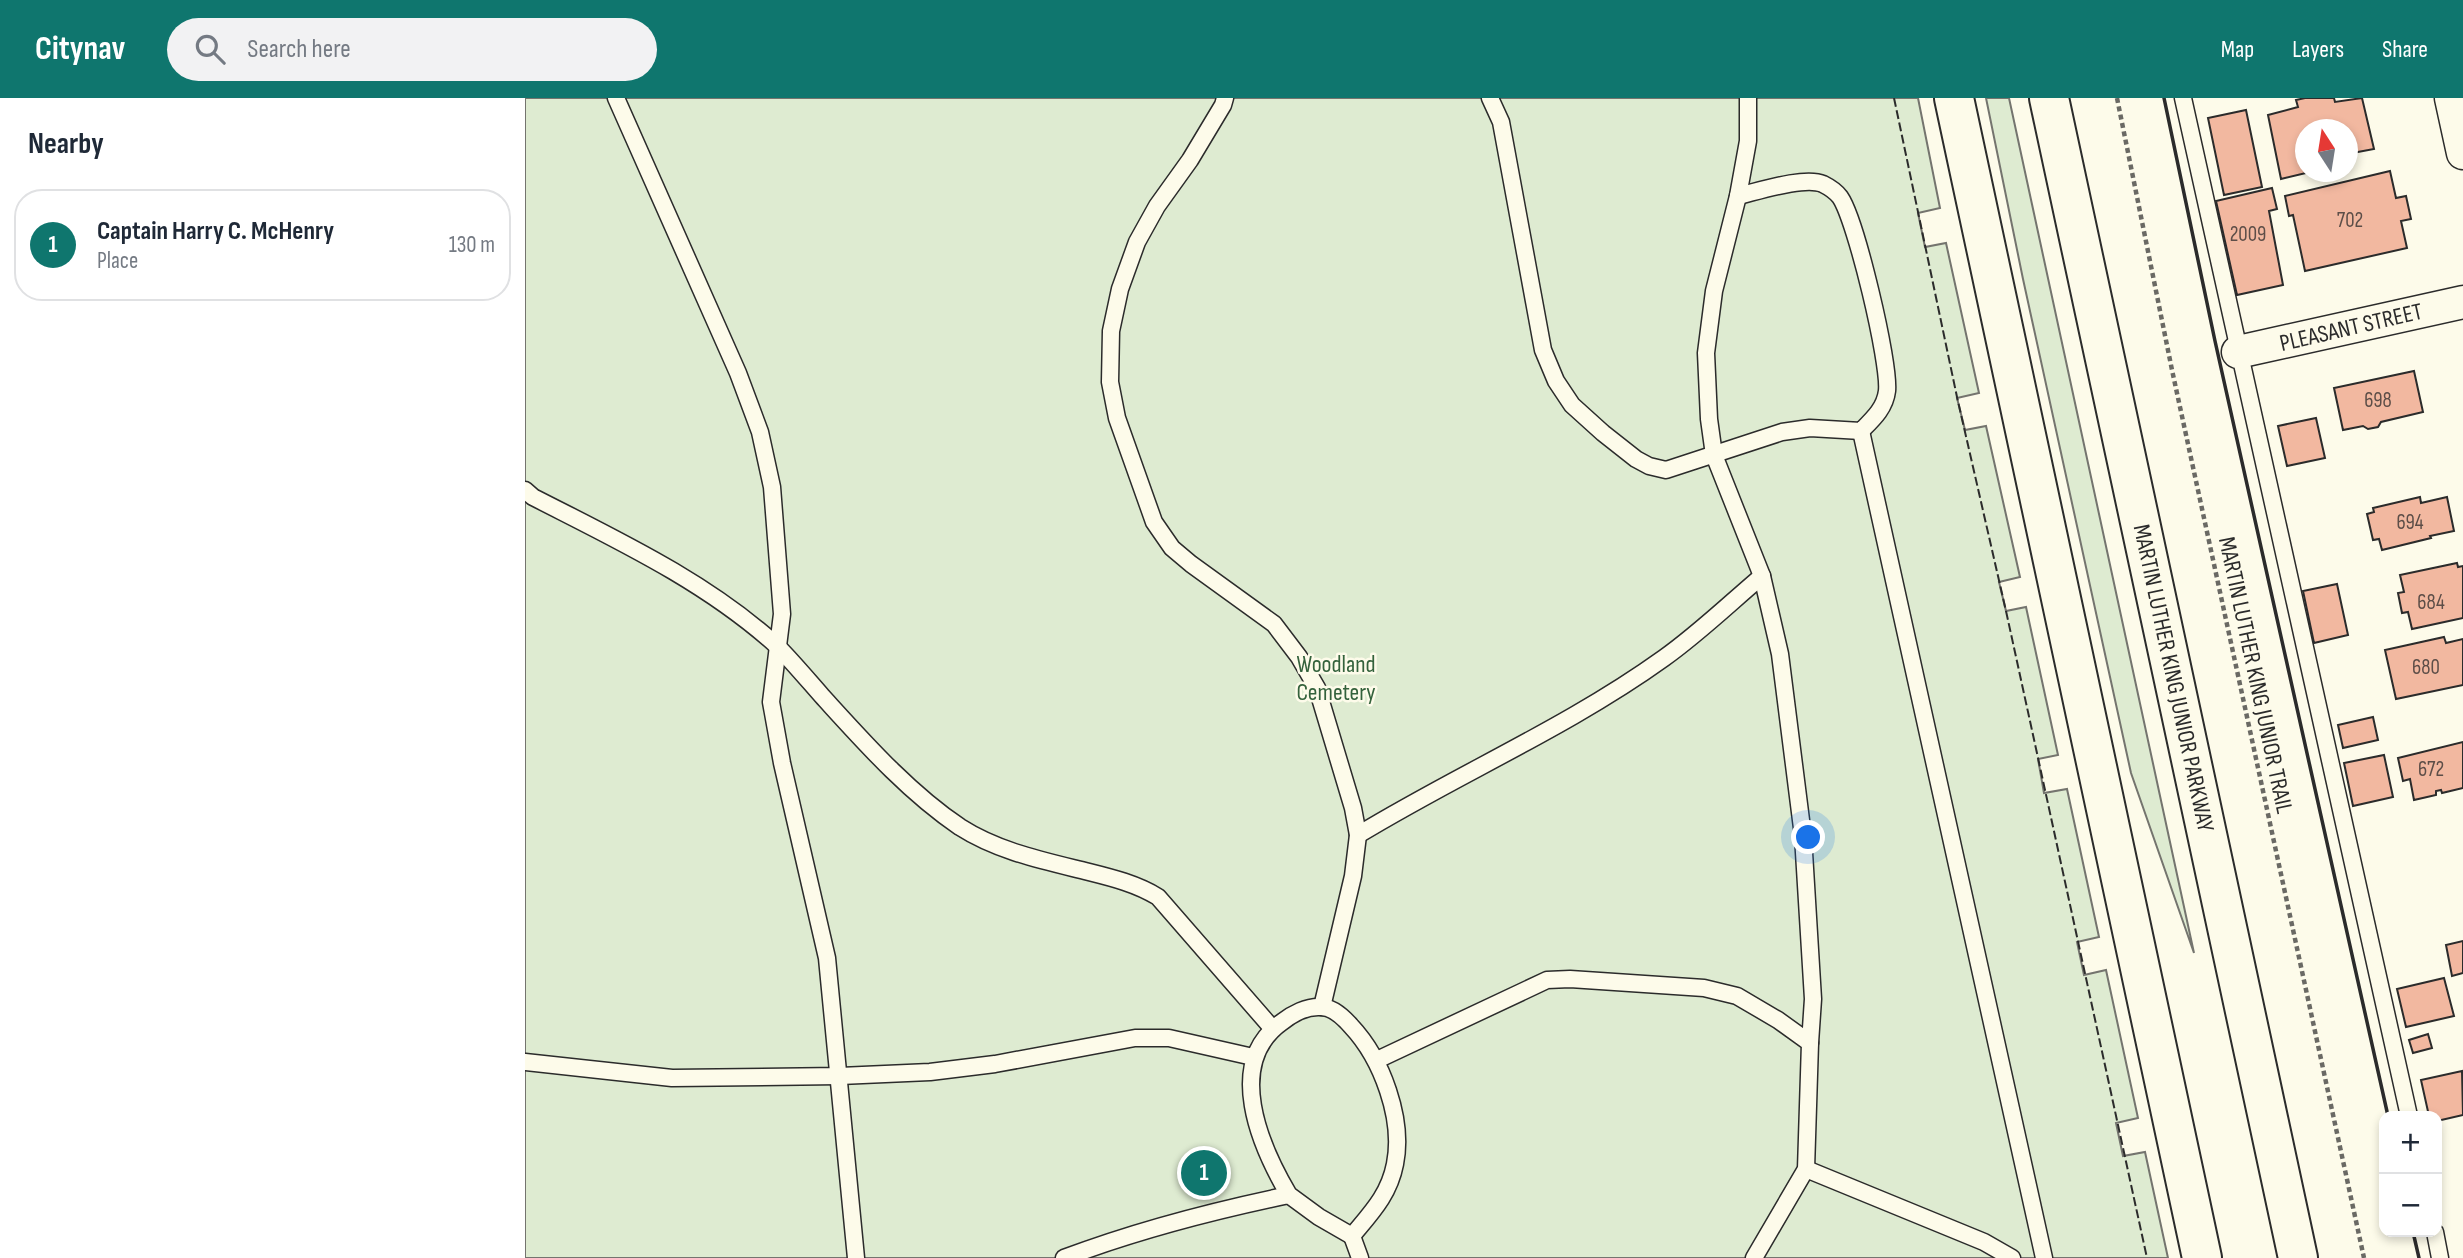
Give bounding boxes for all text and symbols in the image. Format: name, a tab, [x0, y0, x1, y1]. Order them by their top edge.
search box	[167, 18, 657, 81]
text: Citynav	[35, 29, 125, 69]
icon: search	[191, 30, 229, 68]
text: Search here	[247, 34, 351, 65]
text: Map	[2221, 35, 2254, 64]
text: Layers	[2292, 35, 2344, 64]
text: Share	[2382, 35, 2428, 64]
north arrow	[2295, 119, 2358, 182]
text: Nearby	[28, 126, 104, 162]
house number: 702	[2337, 208, 2363, 233]
text: Captain Harry C. McHenry	[97, 216, 334, 247]
house number: 2009	[2230, 222, 2266, 247]
text: 1	[48, 231, 58, 259]
text: 130 m	[449, 231, 495, 259]
text: Place	[97, 247, 138, 275]
street label: PLEASANT STREET	[2277, 297, 2426, 358]
house number: 698	[2364, 388, 2392, 413]
house number: 694	[2396, 510, 2424, 535]
street label: MARTIN LUTHER KING JUNIOR PARKWAY	[2127, 522, 2220, 835]
street label: MARTIN LUTHER KING JUNIOR TRAIL	[2212, 534, 2299, 816]
house number: 684	[2417, 590, 2445, 615]
park label: Woodland Cemetery	[1296, 650, 1376, 707]
house number: 680	[2412, 655, 2440, 680]
house number: 672	[2418, 757, 2444, 782]
your location	[1791, 820, 1825, 854]
map controls	[2379, 1111, 2442, 1237]
button: +	[2379, 1111, 2442, 1174]
pin: 1	[1181, 1147, 1227, 1199]
button: −	[2379, 1174, 2442, 1237]

